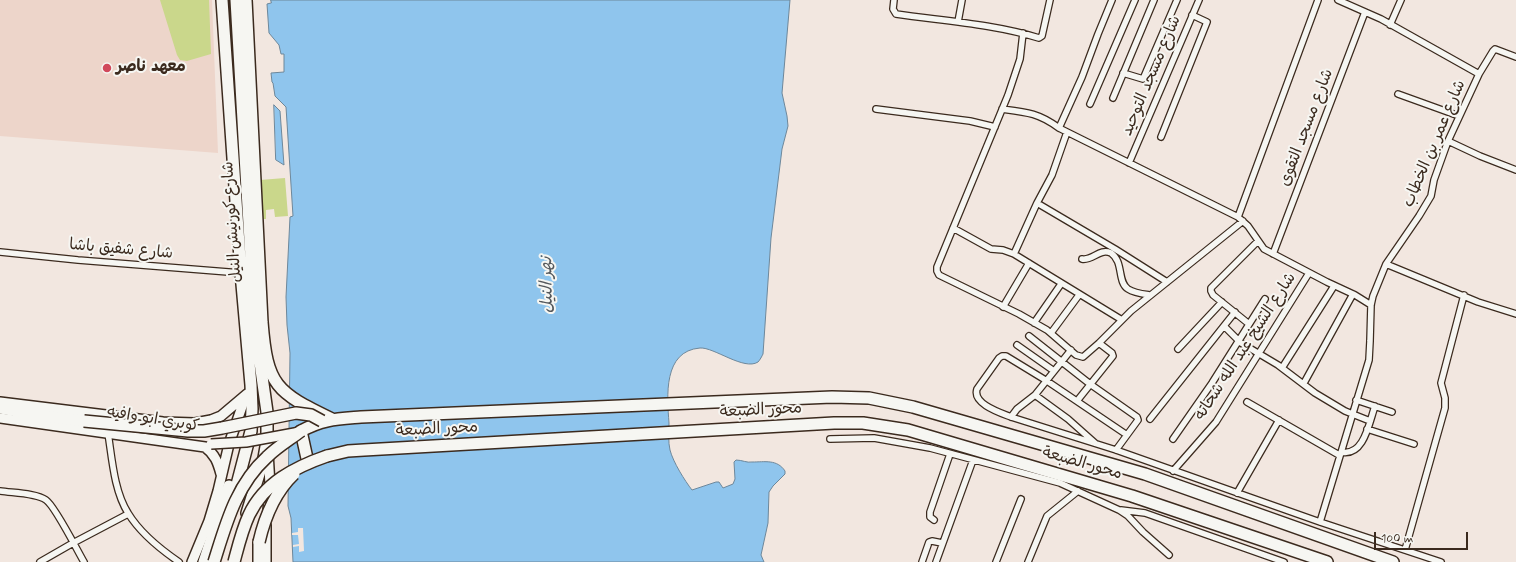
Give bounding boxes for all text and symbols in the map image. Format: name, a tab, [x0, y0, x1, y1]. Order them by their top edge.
street label: شارع مسجد التوحيد	[1118, 13, 1186, 139]
place label: معهد ناصر	[116, 58, 186, 78]
marker: معهد ناصر	[101, 62, 113, 74]
street label: شارع مسجد التقوى	[1276, 67, 1338, 189]
street label: شارع عمر بن الخطاب	[1400, 78, 1470, 210]
street label: شارع كورنيش النيل	[219, 161, 247, 283]
street label: شارع شفيق باشا	[68, 236, 174, 264]
water label: نهر النيل	[537, 257, 559, 313]
street label: شارع الشيخ عبد الله شحاته	[1191, 270, 1301, 424]
street label: محور الضبعة	[719, 399, 803, 423]
street label: كوبري ابو وافيه	[105, 403, 201, 437]
street label: محور الضبعة	[395, 418, 479, 442]
street label: محور الضبعة	[1040, 443, 1124, 485]
scale bar	[1376, 524, 1470, 550]
text: 100 m	[1381, 531, 1413, 547]

